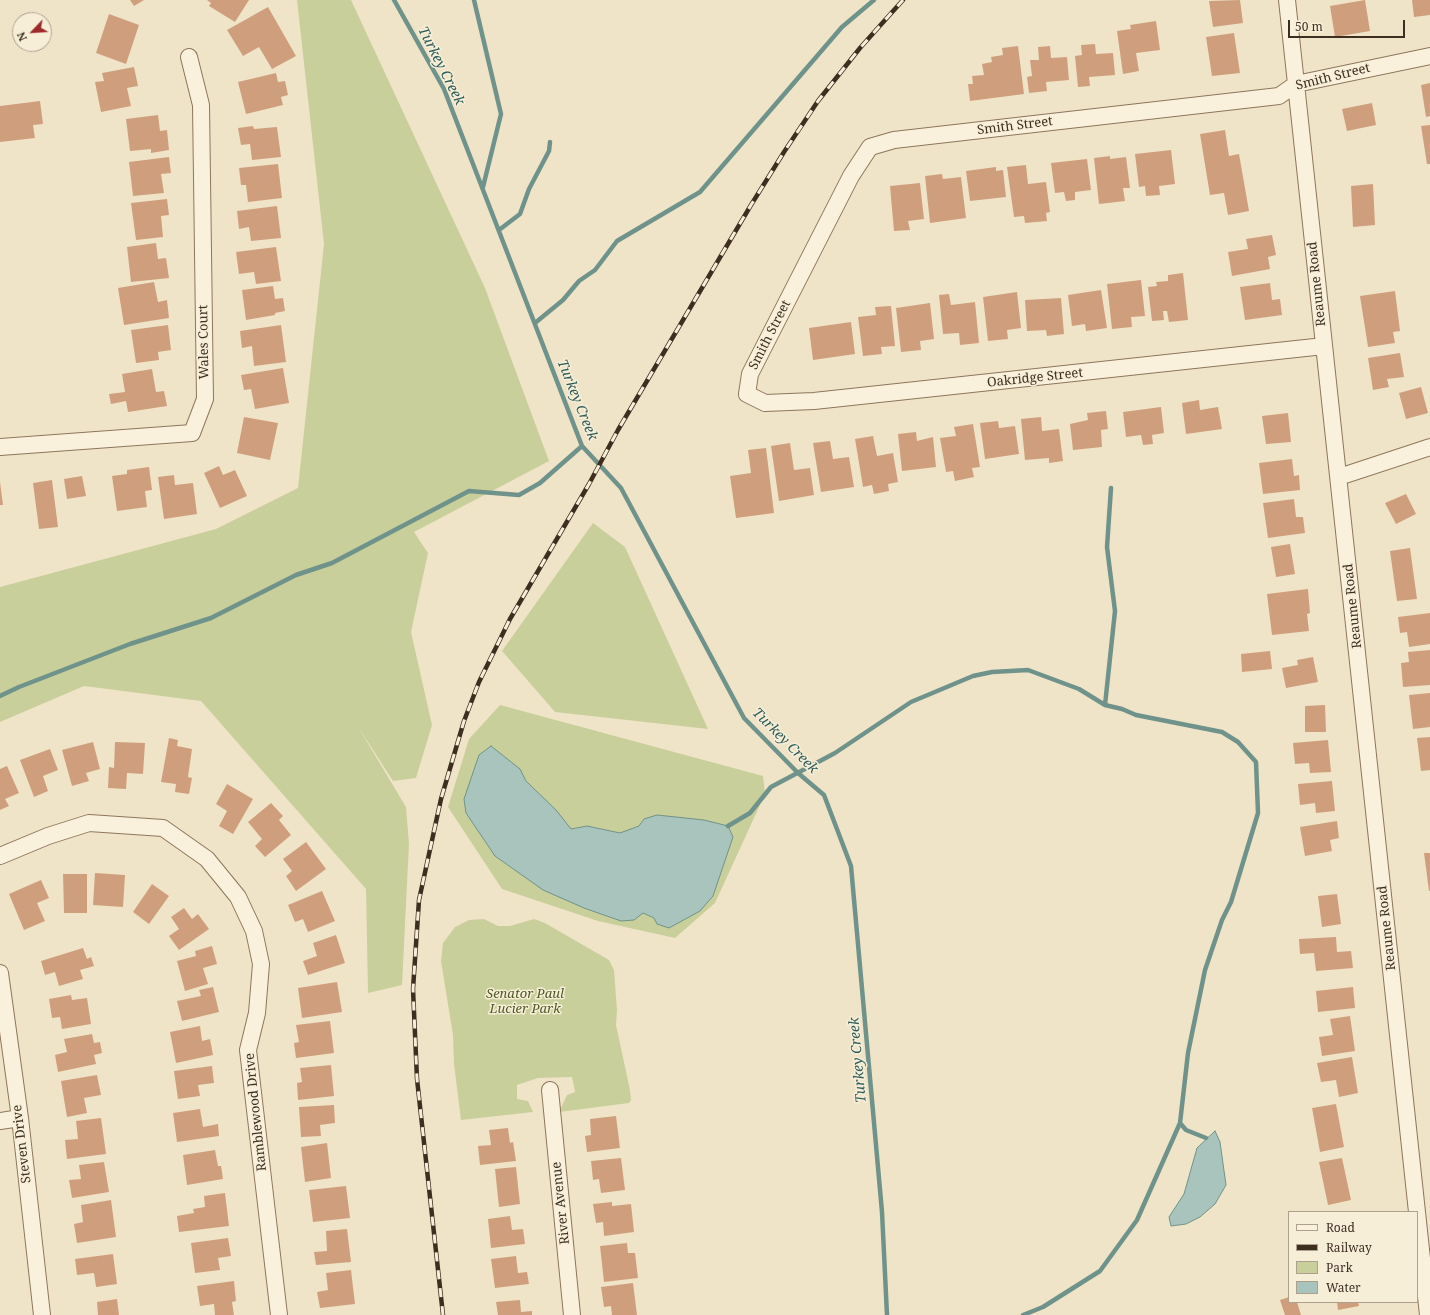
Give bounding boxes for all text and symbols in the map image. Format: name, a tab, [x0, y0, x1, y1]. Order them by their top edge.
north arrow	[12, 12, 52, 52]
scale bar	[1290, 12, 1407, 38]
text: 50 m	[1295, 18, 1323, 35]
water label: Turkey Creek	[414, 24, 468, 108]
text: N	[13, 30, 30, 44]
street label: Smith Street	[1294, 60, 1372, 94]
street label: Smith Street	[976, 114, 1054, 138]
street label: Reaume Road	[1305, 241, 1329, 327]
street label: Smith Street	[746, 298, 794, 372]
street label: Wales Court	[196, 305, 212, 379]
water label: Turkey Creek	[553, 357, 601, 443]
street label: Oakridge Street	[986, 365, 1084, 391]
street label: Reaume Road	[1341, 563, 1365, 649]
water label: Turkey Creek	[749, 705, 821, 777]
street label: Reaume Road	[1375, 885, 1399, 971]
park label: Senator Paul Lucier Park	[486, 986, 564, 1017]
water label: Turkey Creek	[846, 1016, 870, 1104]
street label: Ramblewood Drive	[242, 1052, 270, 1172]
street label: Steven Drive	[9, 1104, 35, 1184]
street label: River Avenue	[549, 1161, 573, 1245]
legend	[1288, 1211, 1418, 1303]
text: Road	[1326, 1219, 1355, 1236]
text: Railway	[1326, 1239, 1372, 1256]
text: Park	[1326, 1259, 1353, 1276]
text: Water	[1326, 1279, 1361, 1296]

